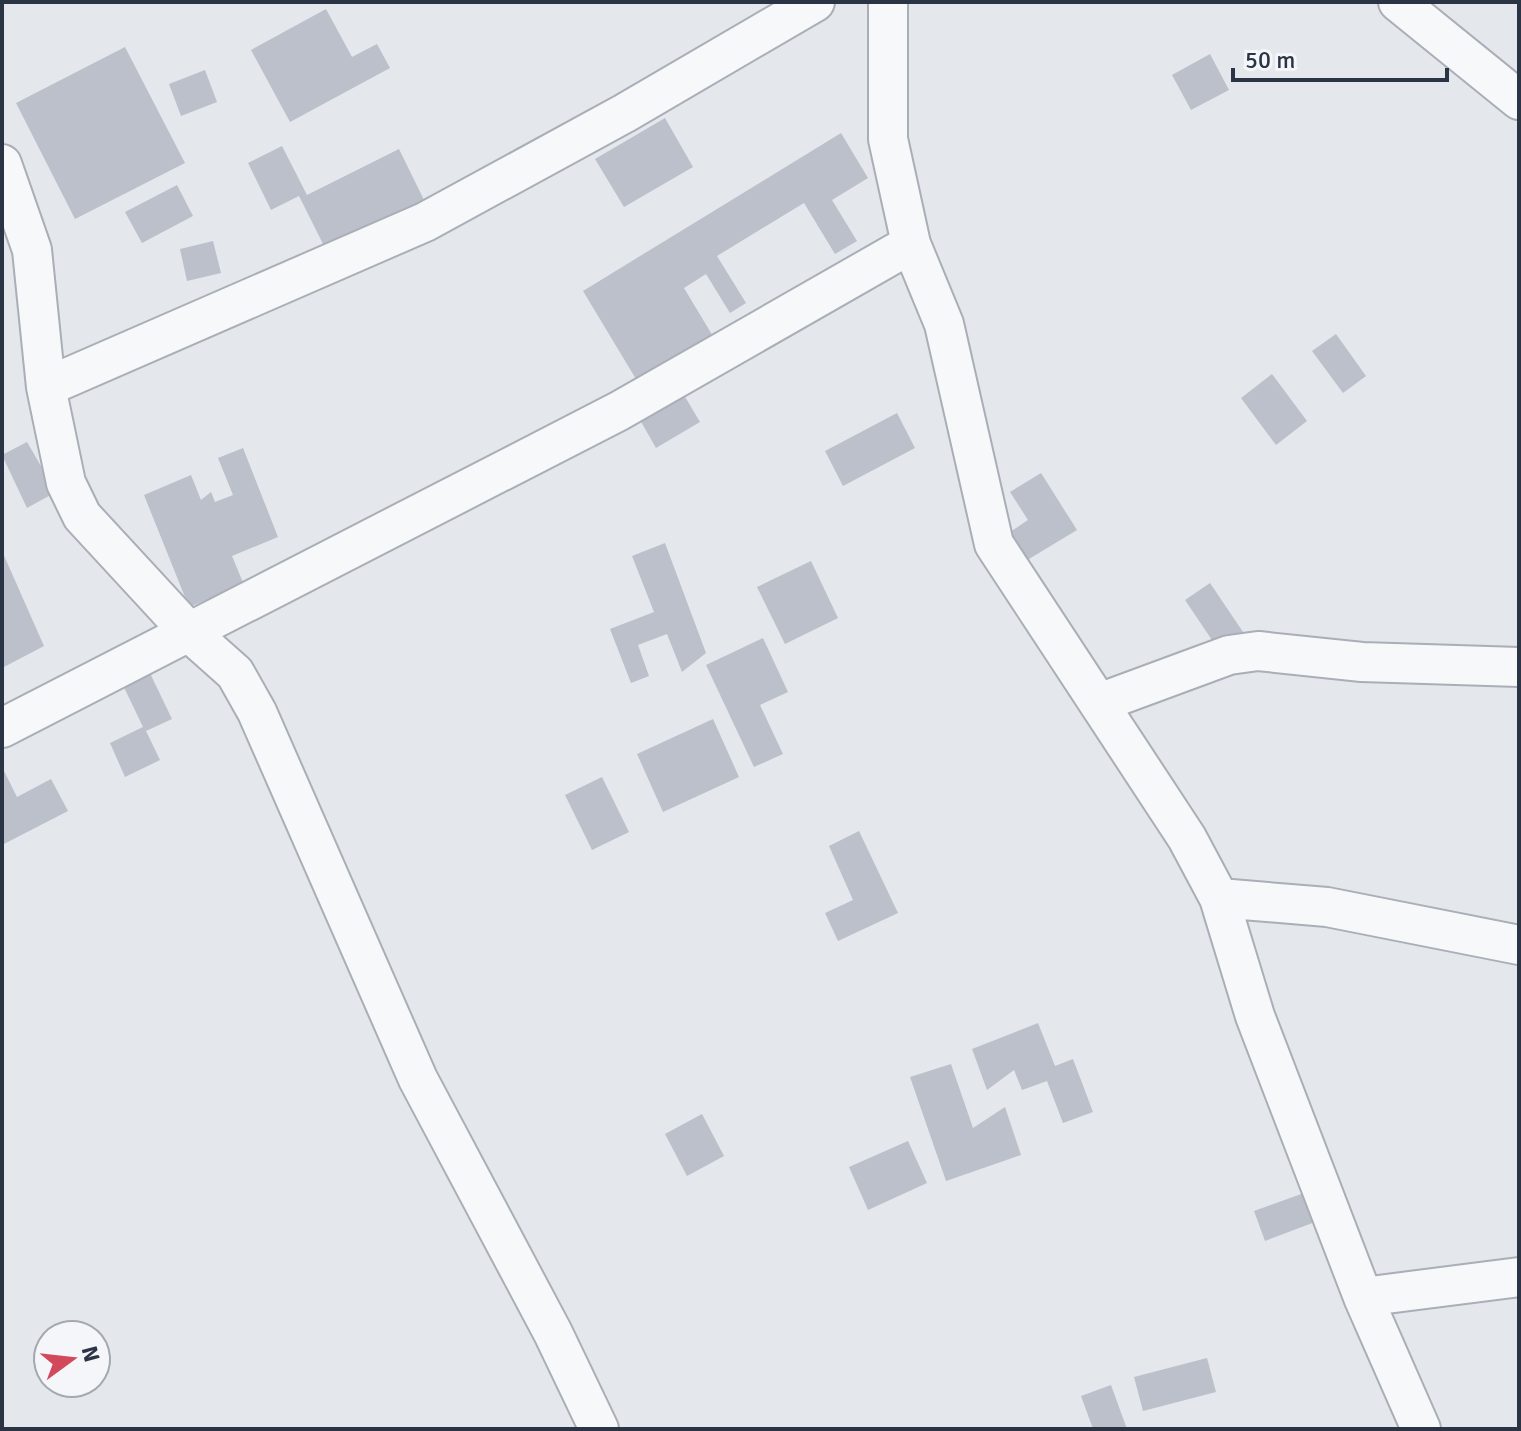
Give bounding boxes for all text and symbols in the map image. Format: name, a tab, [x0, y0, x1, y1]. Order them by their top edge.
scale bar	[1233, 32, 1447, 82]
text: 50 m	[1245, 45, 1295, 75]
north arrow	[32, 1319, 112, 1399]
text: N	[76, 1343, 106, 1365]

